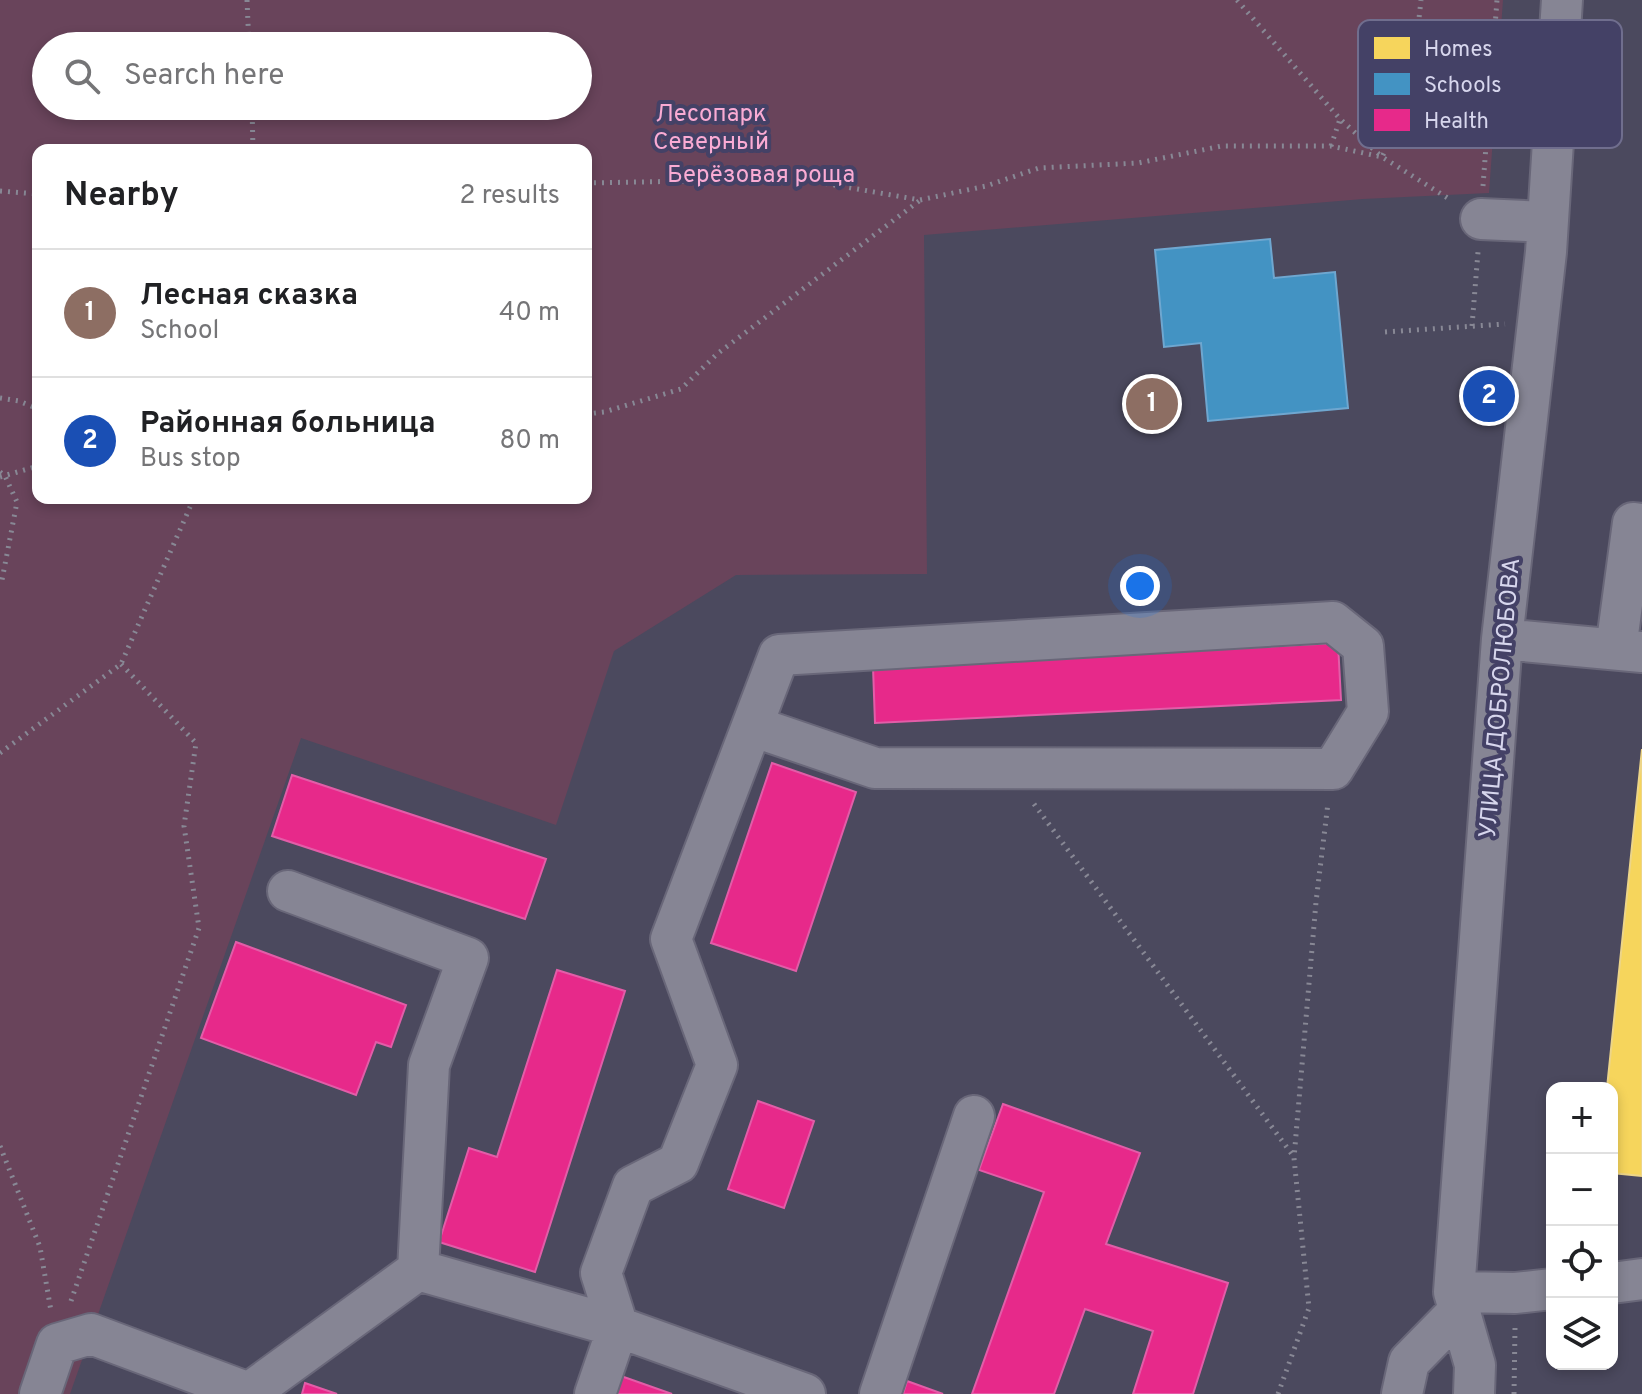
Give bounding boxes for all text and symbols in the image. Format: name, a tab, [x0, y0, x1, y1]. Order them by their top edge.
legend	[1358, 20, 1622, 148]
search box	[32, 32, 592, 120]
text: Homes	[1424, 37, 1493, 64]
icon: search	[60, 54, 104, 98]
text: Search here	[124, 58, 284, 95]
text: Schools	[1424, 73, 1501, 100]
park label: Лесопарк Северный	[653, 100, 769, 158]
text: Health	[1424, 109, 1489, 136]
park label: Берёзовая роща	[667, 161, 855, 191]
text: Nearby	[64, 175, 179, 218]
text: 2 results	[460, 180, 560, 213]
text: Лесная сказка	[140, 278, 358, 315]
text: 1	[85, 297, 95, 330]
text: 40 m	[499, 297, 560, 330]
text: School	[140, 315, 219, 348]
pin: 2	[1463, 366, 1515, 426]
pin: 1	[1126, 374, 1178, 434]
text: Районная больница	[140, 406, 436, 443]
text: 2	[82, 425, 98, 458]
text: 80 m	[500, 425, 560, 458]
text: Bus stop	[140, 443, 241, 476]
street label: УЛИЦА ДОБРОЛЮБОВА	[1474, 557, 1528, 840]
your location	[1120, 566, 1160, 606]
map controls	[1546, 1082, 1618, 1370]
button: +	[1546, 1082, 1618, 1154]
button: −	[1546, 1154, 1618, 1226]
button: locate	[1546, 1226, 1618, 1298]
button: layers	[1546, 1298, 1618, 1370]

